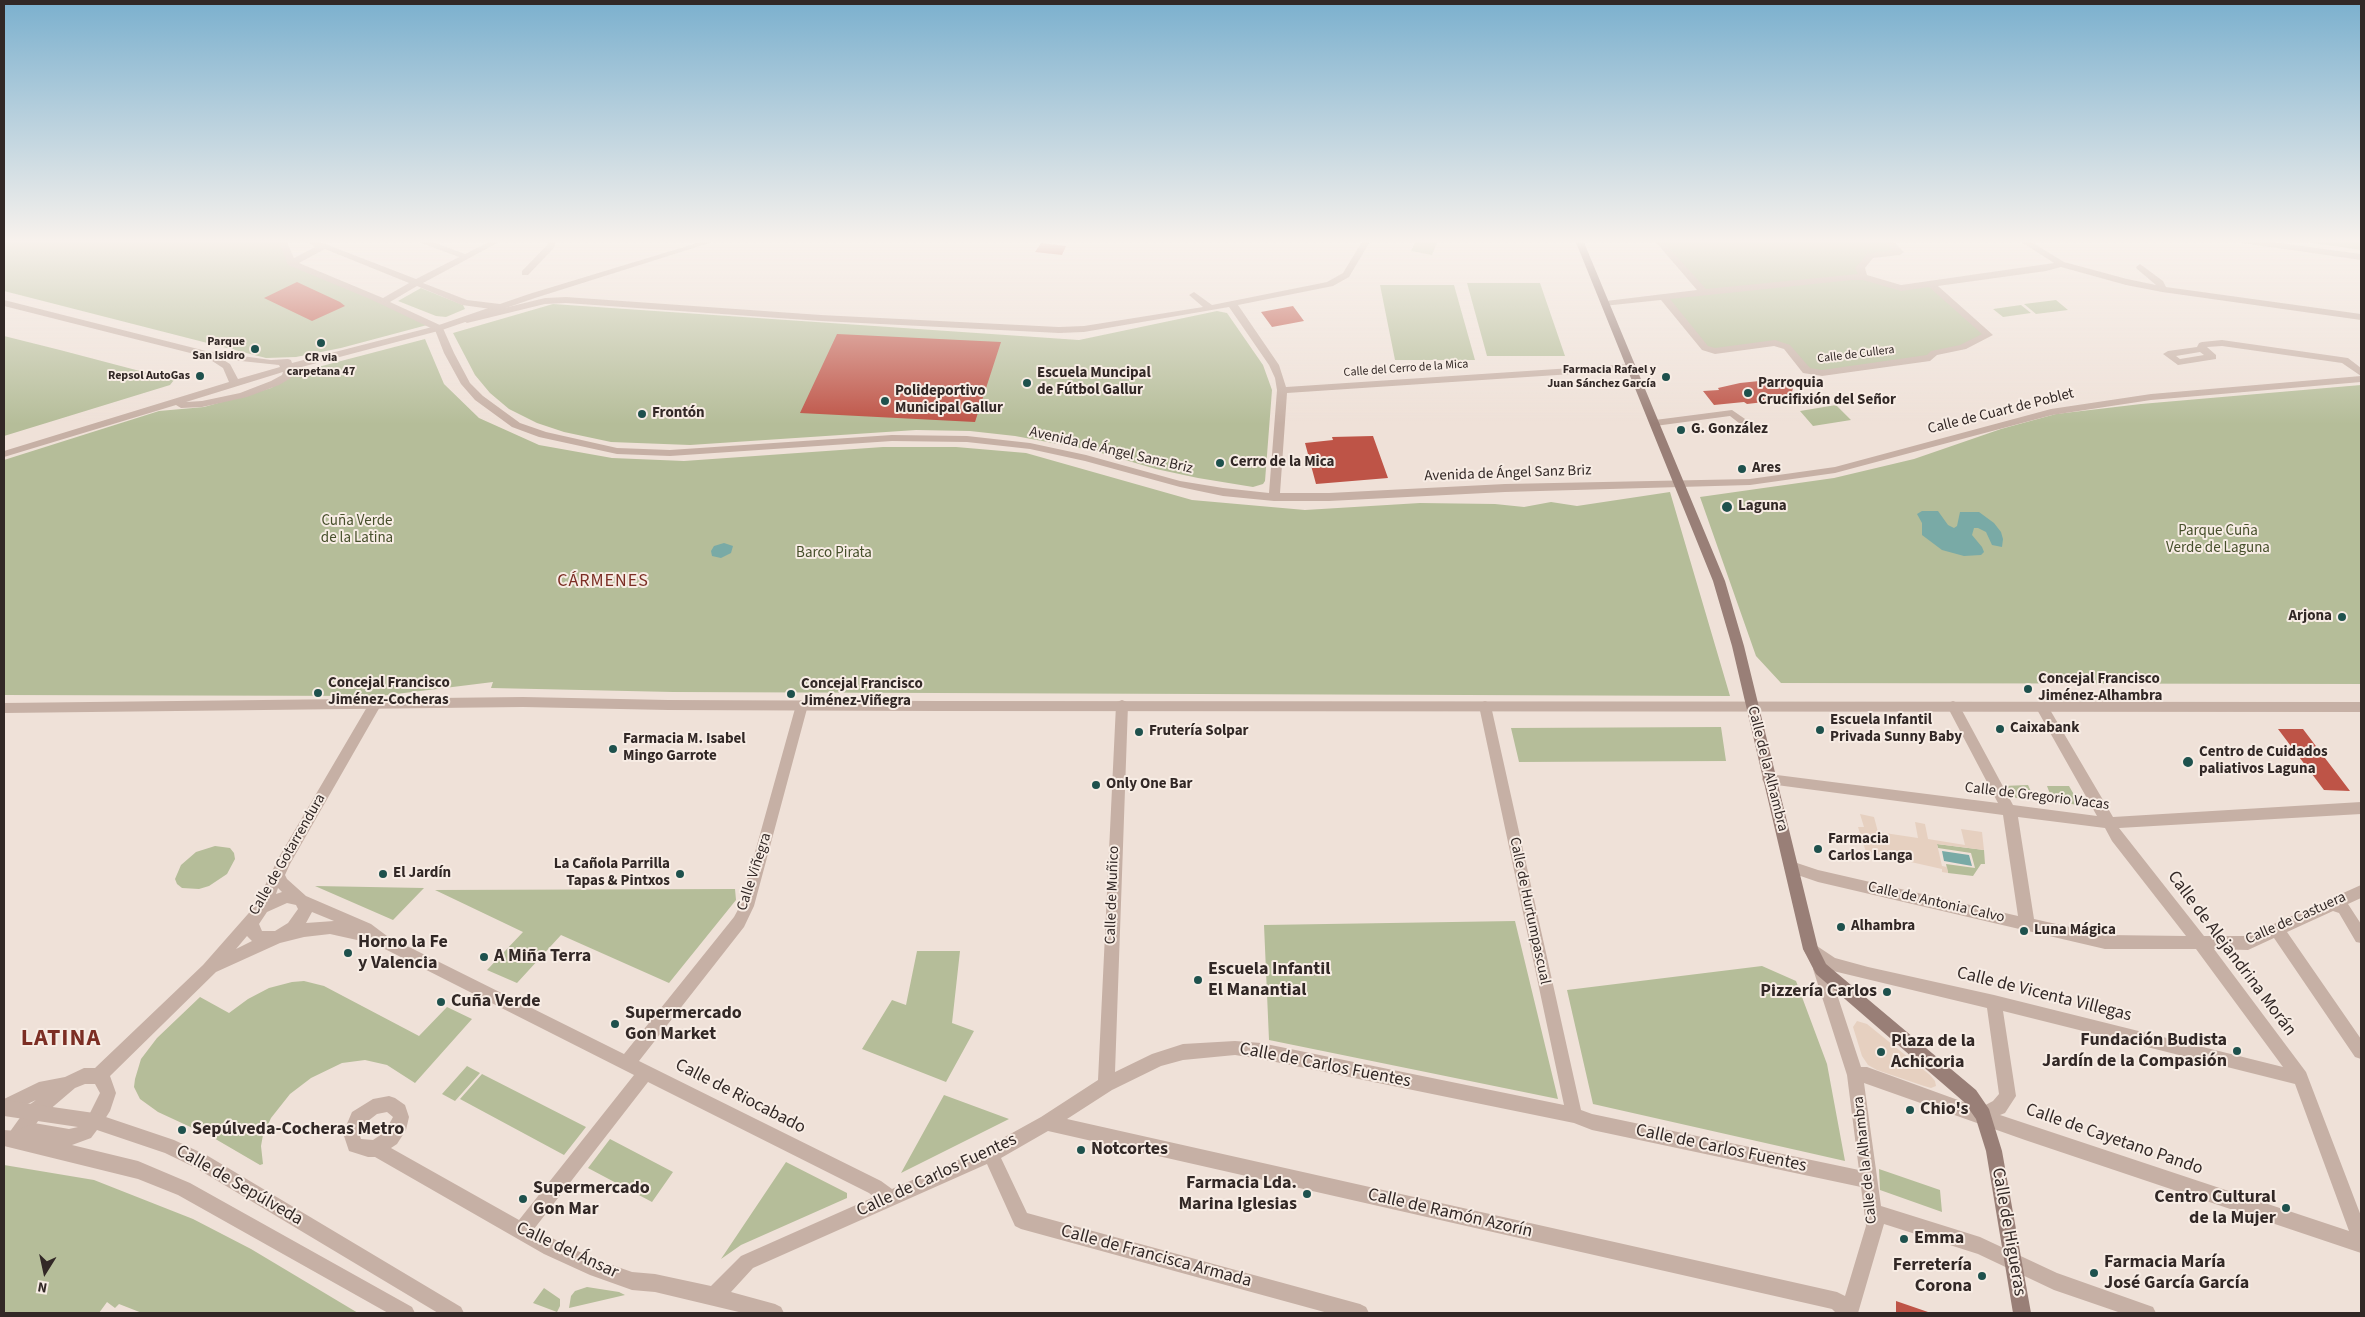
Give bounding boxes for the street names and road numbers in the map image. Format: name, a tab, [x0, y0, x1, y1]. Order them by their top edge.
street label: Calle de Cullera	[1817, 343, 1895, 367]
street label: Calle del Cerro de la Mica	[1343, 357, 1469, 381]
street label: Calle de Cuart de Poblet	[1926, 385, 2076, 439]
street label: Avenida de Ángel Sanz Briz	[1028, 423, 1194, 479]
street label: Avenida de Ángel Sanz Briz	[1424, 462, 1592, 486]
street label: Calle de la Alhambra	[1743, 705, 1791, 833]
street label: Calle de Gregorio Vacas	[1964, 779, 2110, 815]
street label: Calle de Gotarrendura	[246, 791, 330, 919]
street label: Calle Viñegra	[734, 831, 776, 913]
street label: Calle de Hurtumpascual	[1505, 836, 1553, 986]
street label: Calle de Muñico	[1102, 845, 1124, 945]
street label: Calle de Alejandrina Morán	[2162, 867, 2300, 1041]
street label: Calle de Antonia Calvo	[1866, 879, 2006, 927]
street label: Calle de Castuera	[2243, 889, 2349, 949]
street label: Calle de Vicenta Villegas	[1954, 963, 2134, 1027]
street label: Calle de Carlos Fuentes	[1237, 1039, 1413, 1093]
street label: Calle de Riocabado	[671, 1055, 809, 1139]
street label: Calle de la Alhambra	[1850, 1095, 1882, 1225]
street label: Calle de Cayetano Pando	[2023, 1099, 2205, 1181]
street label: Calle de Carlos Fuentes	[1634, 1120, 1808, 1178]
street label: Calle de Carlos Fuentes	[854, 1129, 1020, 1223]
street label: Calle de Sepúlveda	[172, 1141, 306, 1231]
street label: Calle de Higueras	[1986, 1166, 2030, 1298]
street label: Calle de Ramón Azorín	[1365, 1185, 1535, 1243]
street label: Calle del Ánsar	[512, 1218, 622, 1284]
street label: Calle de Francisca Armada	[1058, 1221, 1254, 1293]

